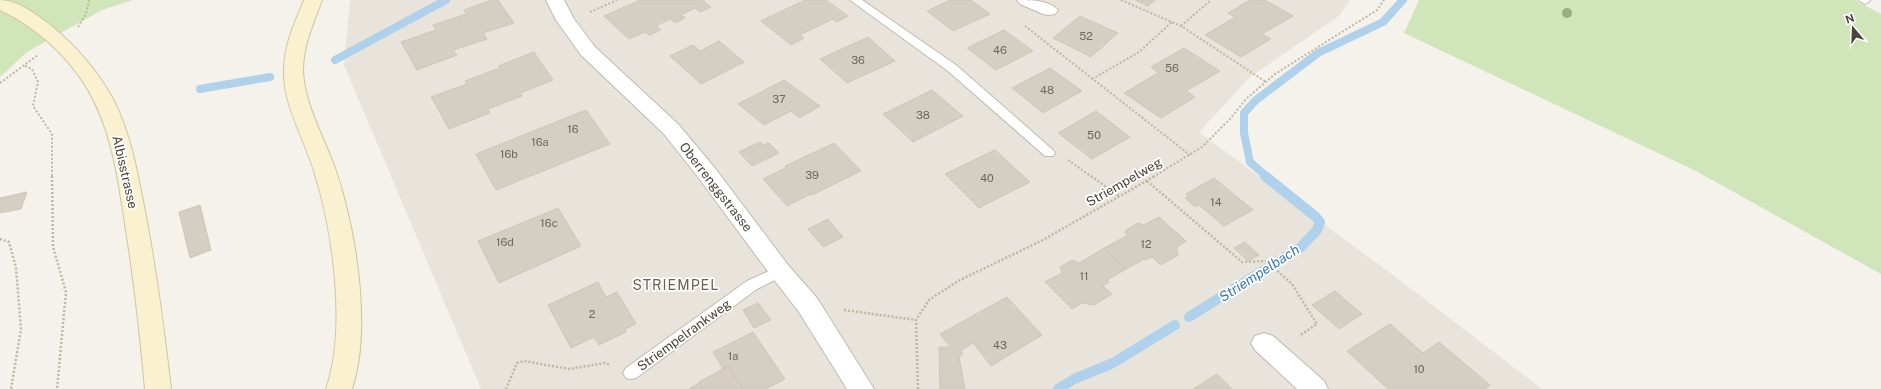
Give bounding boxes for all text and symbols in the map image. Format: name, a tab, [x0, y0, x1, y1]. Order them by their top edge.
north arrow	[1833, 8, 1873, 48]
text: N	[1844, 11, 1856, 26]
house number: 52	[1079, 30, 1093, 42]
house number: 46	[993, 44, 1007, 56]
house number: 36	[851, 54, 865, 66]
house number: 56	[1165, 62, 1179, 74]
house number: 48	[1040, 84, 1054, 96]
house number: 37	[772, 93, 786, 105]
house number: 38	[916, 109, 930, 121]
house number: 16	[567, 123, 579, 135]
house number: 50	[1087, 129, 1101, 141]
street label: Albisstrasse	[109, 134, 141, 210]
house number: 16a	[531, 136, 549, 148]
street label: Oberrenggstrasse	[676, 139, 756, 235]
house number: 16b	[500, 148, 518, 160]
street label: Striempelweg	[1084, 154, 1164, 210]
house number: 39	[805, 169, 819, 181]
house number: 40	[980, 172, 994, 184]
house number: 14	[1210, 196, 1222, 208]
house number: 16c	[540, 217, 558, 229]
house number: 16d	[496, 236, 514, 248]
house number: 12	[1140, 238, 1152, 250]
water label: Striempelbach	[1216, 241, 1302, 305]
house number: 11	[1080, 270, 1088, 282]
district label: STRIEMPEL	[633, 277, 719, 293]
street label: Striempelrankweg	[634, 296, 734, 374]
house number: 2	[589, 308, 596, 320]
house number: 43	[993, 339, 1007, 351]
house number: 1a	[728, 350, 738, 362]
house number: 10	[1413, 363, 1425, 375]

